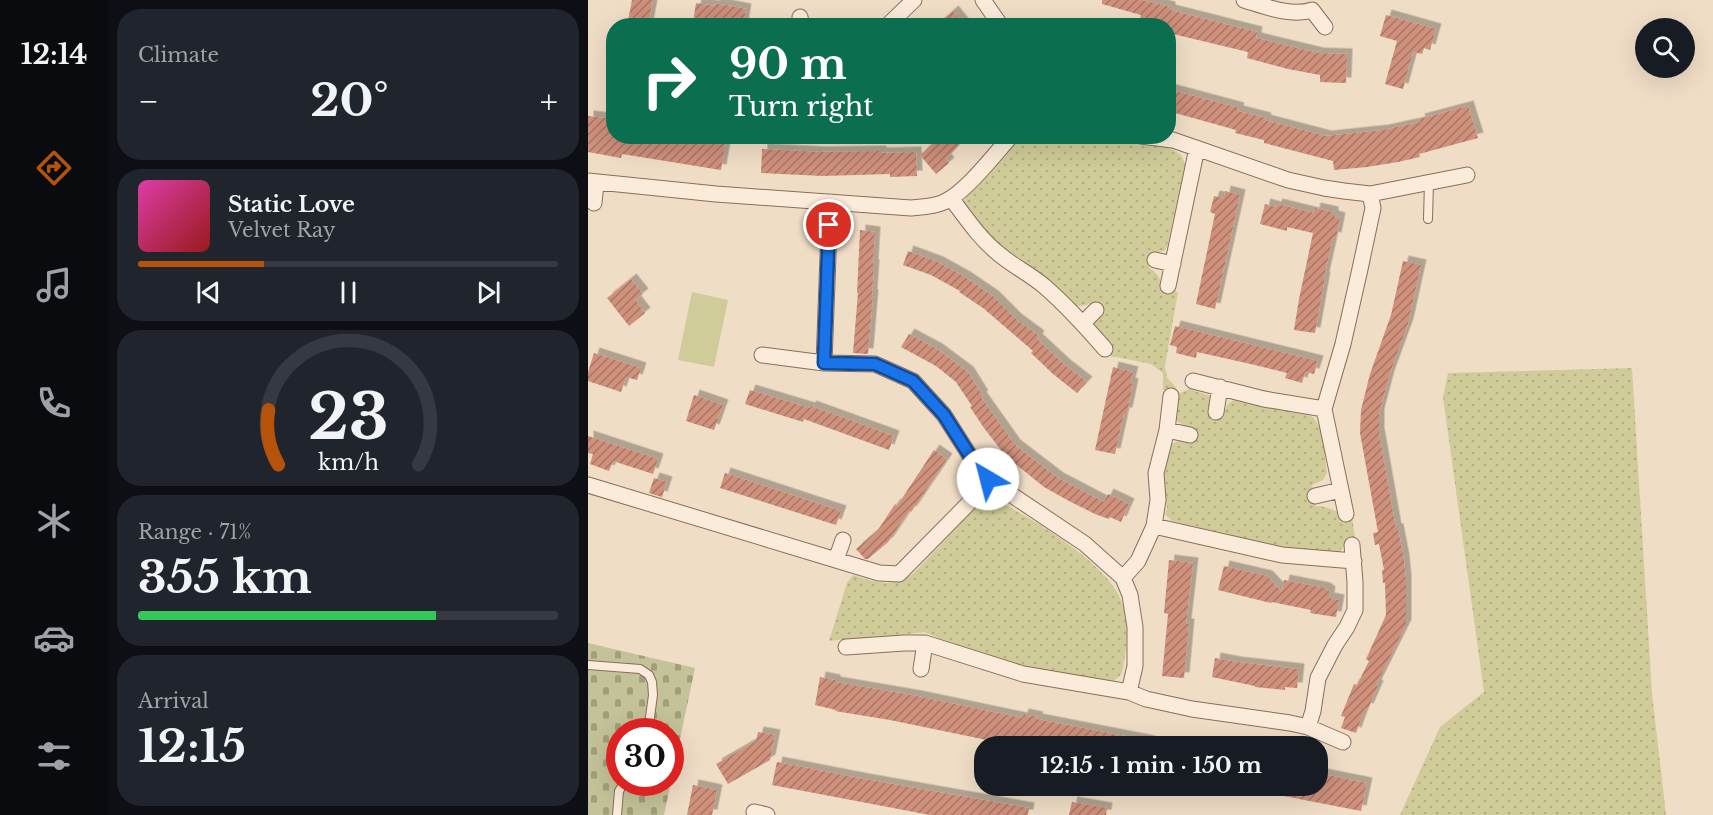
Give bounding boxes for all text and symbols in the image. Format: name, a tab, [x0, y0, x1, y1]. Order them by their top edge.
map controls	[1635, 18, 1695, 78]
button: search	[1635, 18, 1695, 78]
text: 12:14	[21, 38, 87, 71]
text: 90 m	[729, 38, 847, 90]
icon: right	[630, 42, 708, 120]
text: Climate	[138, 43, 219, 67]
text: 20°	[310, 72, 389, 128]
text: −	[138, 81, 159, 122]
text: +	[540, 81, 558, 122]
text: Turn right	[729, 90, 873, 123]
icon: directions	[33, 147, 75, 189]
text: Static Love	[228, 191, 355, 218]
pin	[803, 199, 854, 250]
icon: arrive	[812, 208, 845, 241]
text: Velvet Ray	[228, 218, 336, 242]
icon: music	[33, 264, 75, 306]
icon: previous	[192, 276, 225, 309]
icon: pause	[332, 276, 365, 309]
icon: next	[472, 276, 505, 309]
text: 23	[308, 378, 388, 456]
icon: phone	[33, 382, 75, 424]
position arrow	[956, 447, 1020, 511]
text: km/h	[318, 449, 379, 476]
icon: climate	[33, 500, 75, 542]
text: Range · 71%	[138, 520, 252, 544]
text: 355 km	[138, 549, 312, 605]
icon: car	[33, 617, 75, 659]
text: Arrival	[138, 689, 209, 713]
text: 12:15	[138, 718, 246, 774]
speed limit sign: 30	[606, 718, 684, 796]
icon: filters	[33, 735, 75, 777]
text: 12:15 · 1 min · 150 m	[1040, 752, 1262, 779]

